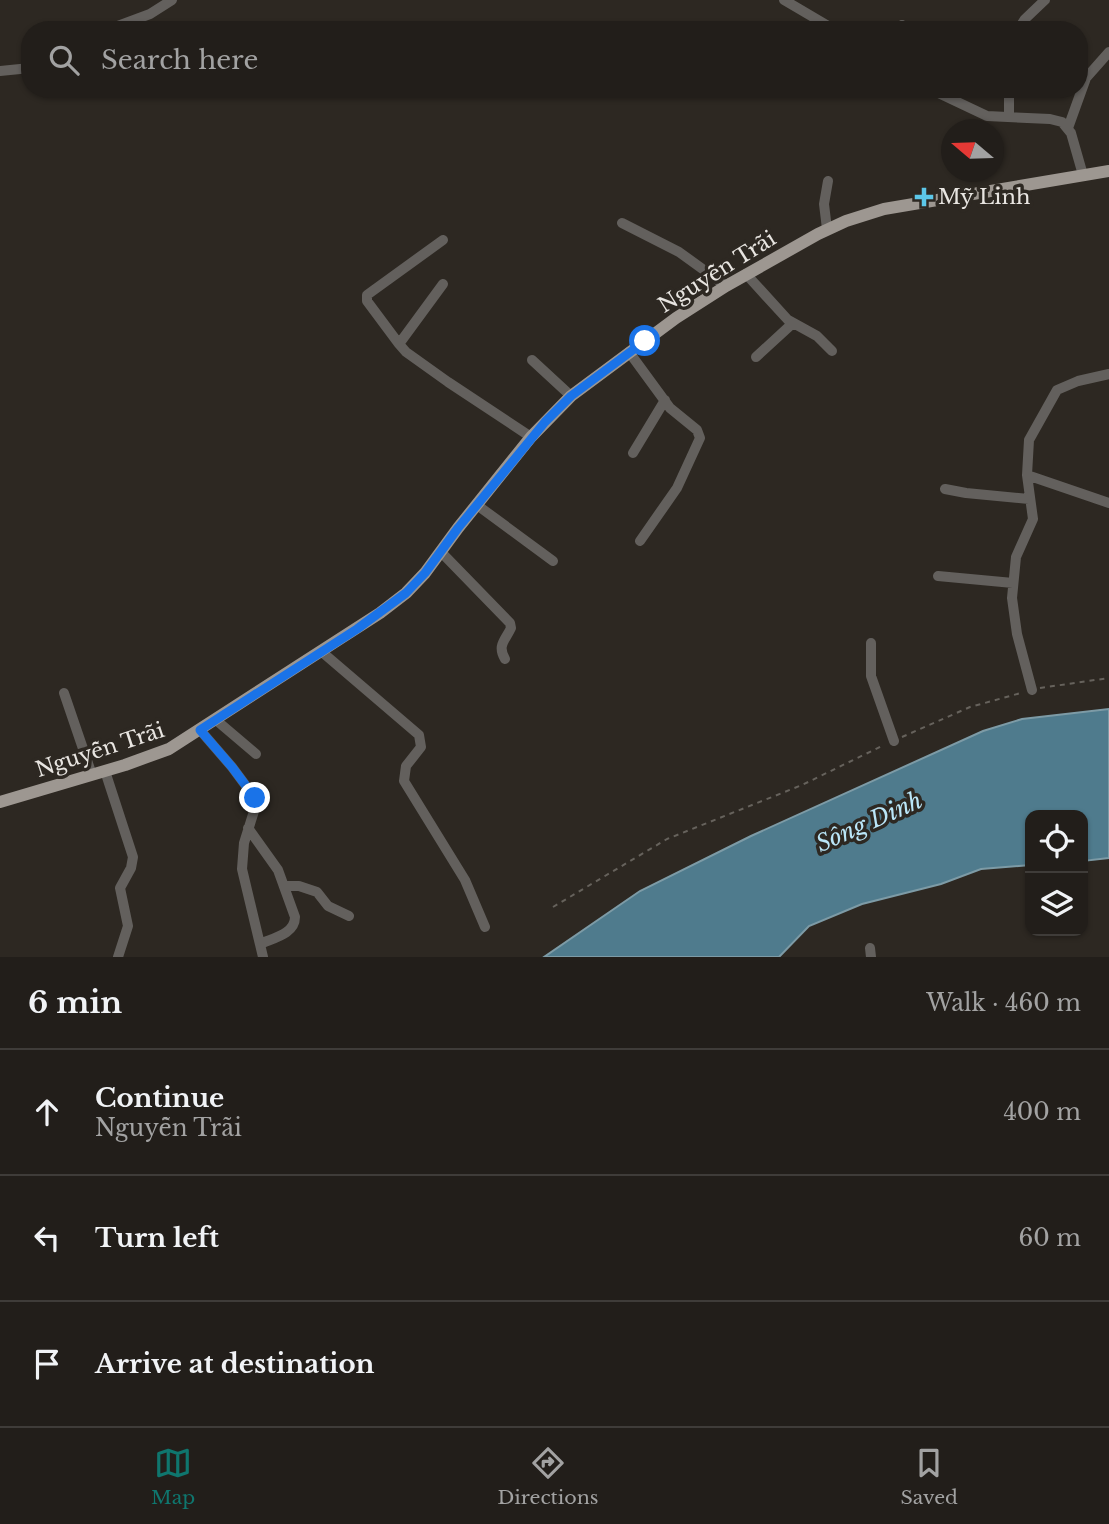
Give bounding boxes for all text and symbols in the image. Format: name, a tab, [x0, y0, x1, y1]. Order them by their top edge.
search box	[21, 21, 1088, 98]
icon: search	[45, 41, 83, 79]
text: Search here	[101, 44, 258, 76]
north arrow	[941, 119, 1004, 182]
place label: Mỹ Linh	[938, 184, 1030, 210]
marker: Mỹ Linh	[916, 189, 932, 205]
street label: Nguyễn Trãi	[653, 225, 781, 319]
route start	[629, 325, 660, 356]
street label: Nguyễn Trãi	[32, 717, 168, 783]
route end	[239, 782, 270, 813]
water label: Sông Dinh	[811, 786, 927, 858]
map controls	[1025, 810, 1088, 936]
button: locate	[1025, 810, 1088, 873]
button: layers	[1025, 873, 1088, 936]
text: 6 min	[28, 984, 122, 1021]
text: Walk · 460 m	[926, 989, 1081, 1017]
text: Continue	[95, 1082, 224, 1114]
icon: ahead	[28, 1093, 66, 1131]
text: 400 m	[1003, 1098, 1081, 1126]
text: Nguyễn Trãi	[95, 1114, 242, 1142]
icon: left	[28, 1219, 66, 1257]
text: Turn left	[95, 1222, 219, 1254]
text: 60 m	[1019, 1224, 1081, 1252]
icon: arrive	[28, 1345, 66, 1383]
text: Arrive at destination	[95, 1348, 375, 1380]
tab: Map	[151, 1444, 195, 1509]
tab: Directions	[497, 1444, 598, 1509]
tab: Saved	[901, 1444, 958, 1509]

